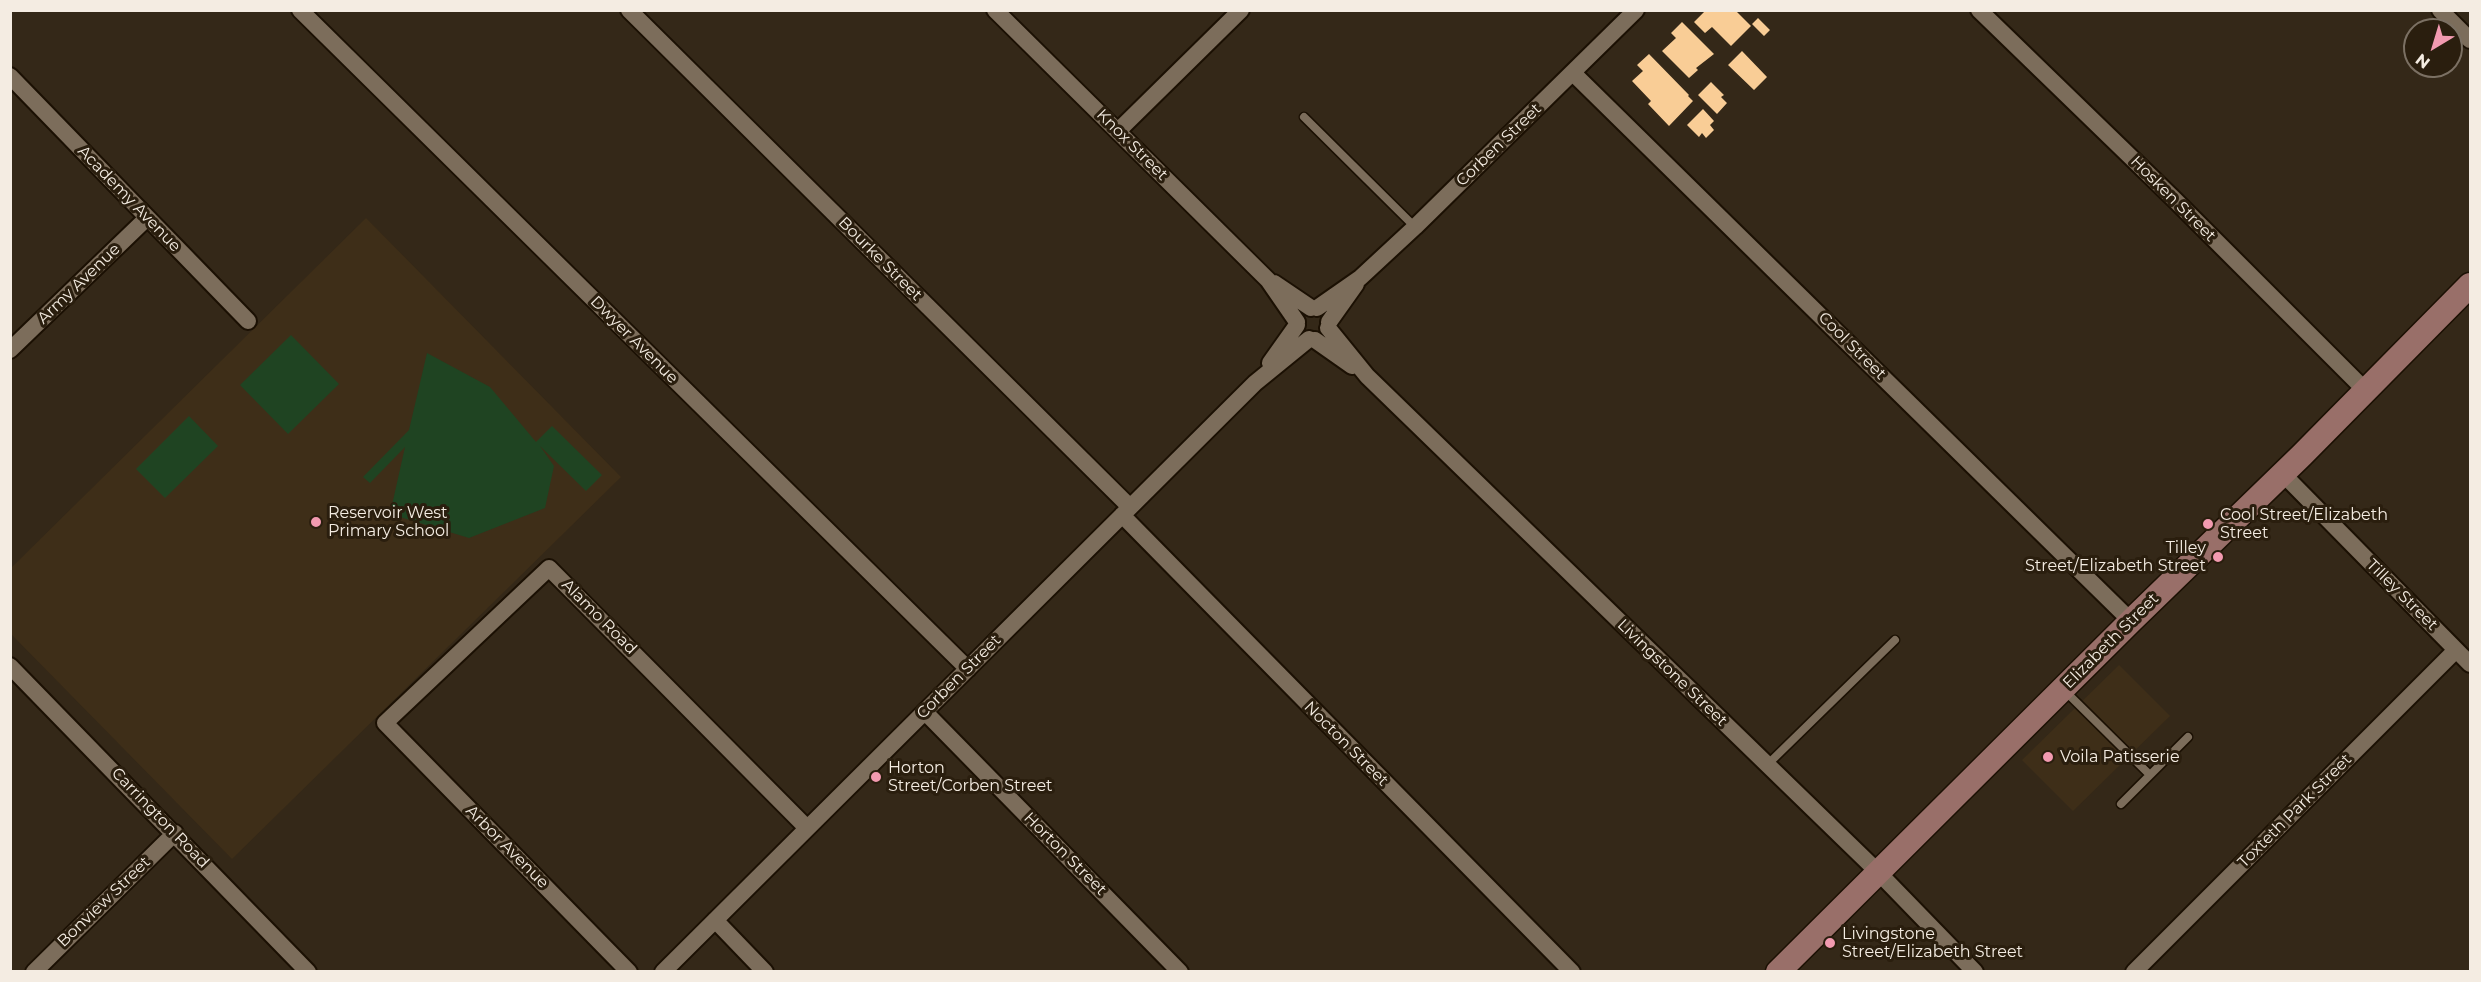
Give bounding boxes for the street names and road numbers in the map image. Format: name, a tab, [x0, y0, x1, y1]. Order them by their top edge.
street label: Corben Street	[1452, 99, 1546, 191]
street label: Knox Street	[1092, 105, 1172, 185]
street label: Academy Avenue	[73, 142, 185, 256]
street label: Hosken Street	[2126, 152, 2220, 246]
street label: Bourke Street	[834, 213, 926, 305]
street label: Army Avenue	[34, 240, 124, 328]
street label: Dwyer Avenue	[586, 292, 682, 388]
street label: Cool Street	[1814, 308, 1890, 384]
street label: Tilley Street	[2362, 555, 2442, 635]
street label: Alamo Road	[557, 575, 641, 659]
street label: Elizabeth Street	[2059, 589, 2163, 693]
street label: Livingstone Street	[1613, 616, 1731, 730]
street label: Corben Street	[913, 631, 1005, 723]
street label: Nocton Street	[1300, 698, 1392, 790]
street label: Toxteth Park Street	[2234, 750, 2356, 872]
street label: Carrington Road	[107, 764, 213, 872]
street label: Arbor Avenue	[461, 801, 553, 893]
street label: Horton Street	[1020, 809, 1110, 899]
street label: Bonview Street	[54, 853, 154, 951]

